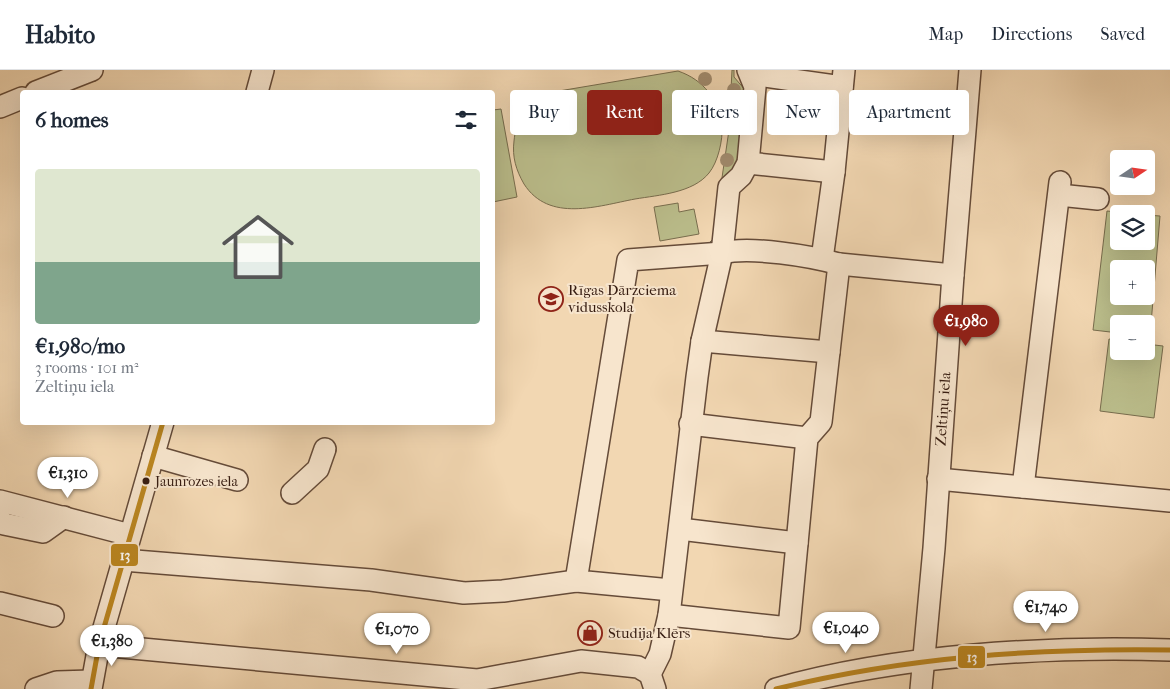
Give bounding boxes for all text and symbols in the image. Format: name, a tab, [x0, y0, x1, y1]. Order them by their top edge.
text: Habito	[25, 21, 95, 49]
text: Map	[929, 24, 963, 45]
text: Directions	[991, 24, 1072, 45]
text: Saved	[1100, 24, 1145, 45]
chip: Buy	[510, 90, 577, 135]
chip: Rent	[587, 90, 662, 135]
chip: Filters	[672, 90, 757, 135]
chip: New	[767, 90, 839, 135]
chip: Apartment	[849, 90, 969, 135]
icon: filters	[452, 106, 480, 134]
text: 6 homes	[35, 108, 109, 132]
north arrow	[1110, 150, 1155, 195]
map controls	[1110, 150, 1155, 360]
icon: home	[213, 202, 303, 292]
button: layers	[1110, 205, 1155, 250]
button: +	[1110, 260, 1155, 305]
place label: Rīgas Dārzciema vidusskola	[568, 281, 677, 316]
school or university icon: Rīgas Dārzciema vidusskola	[538, 286, 564, 312]
pin: €1,980	[925, 304, 1007, 347]
text: €1,980	[944, 311, 988, 330]
button: −	[1110, 315, 1155, 360]
text: €1,980/mo	[35, 334, 125, 358]
text: 3 rooms · 101 m²	[35, 358, 138, 377]
street label: Zeltiņu iela	[931, 370, 955, 447]
text: Zeltiņu iela	[35, 377, 114, 396]
pin: €1,310	[27, 456, 109, 499]
text: €1,310	[48, 463, 88, 482]
place label: Jaunrozes iela	[154, 473, 238, 490]
marker: Jaunrozes iela	[141, 476, 151, 486]
line badge: 13	[110, 543, 139, 567]
text: 13	[120, 547, 131, 564]
pin: €1,740	[1005, 590, 1087, 633]
text: €1,740	[1024, 597, 1068, 616]
pin: €1,070	[356, 612, 438, 655]
pin: €1,040	[805, 612, 887, 654]
text: €1,040	[823, 618, 869, 637]
text: €1,070	[375, 619, 419, 638]
shop icon: Studija Klērs	[577, 620, 603, 646]
pin: €1,380	[71, 624, 153, 667]
place label: Studija Klērs	[608, 624, 691, 642]
text: €1,380	[91, 631, 133, 650]
line badge: 13	[957, 645, 986, 669]
text: 13	[967, 649, 978, 666]

